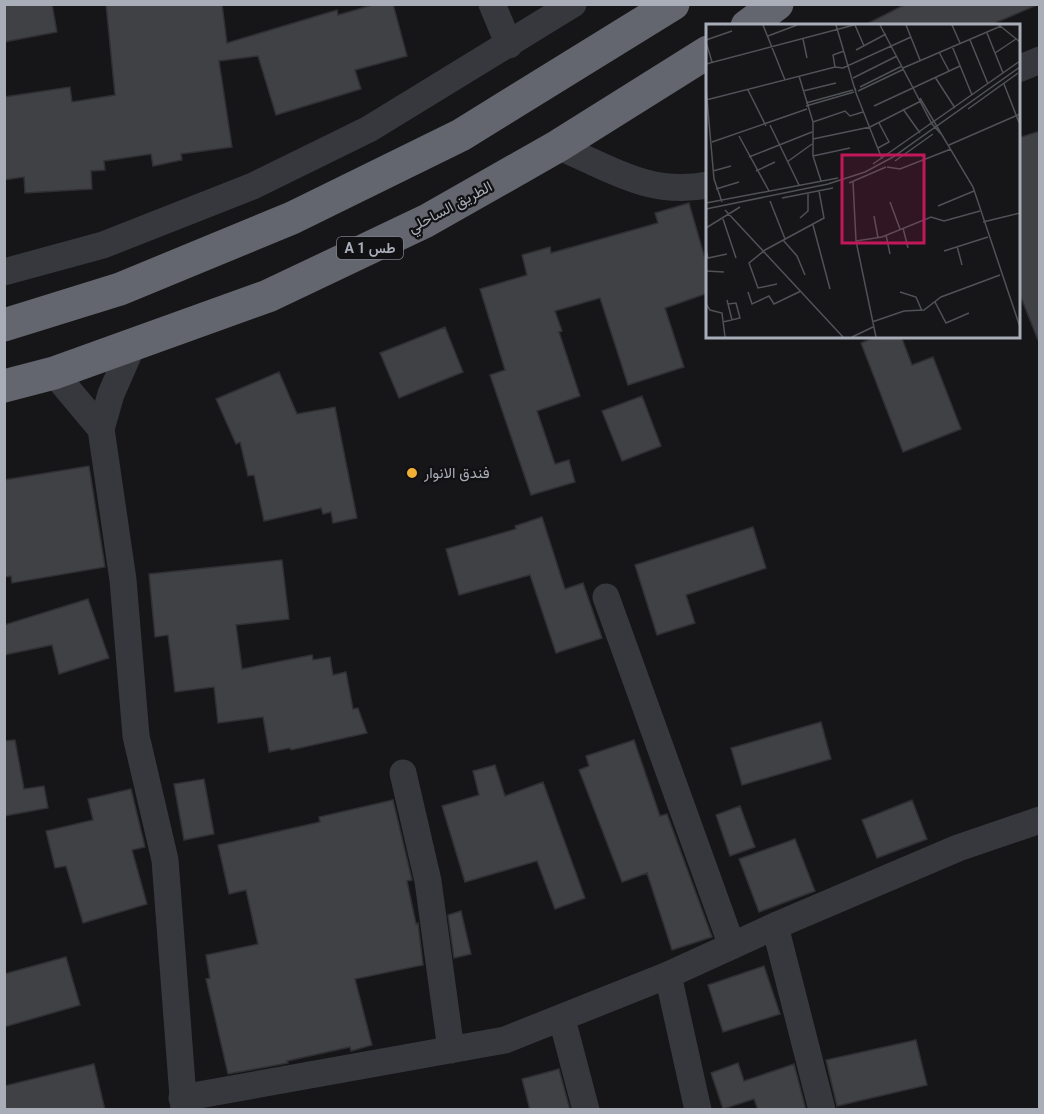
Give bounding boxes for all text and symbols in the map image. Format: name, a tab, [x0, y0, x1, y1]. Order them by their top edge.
inset map	[706, 24, 1020, 338]
street label: الطريق الساحلي	[405, 177, 497, 240]
road number: A 1 طس	[337, 237, 403, 259]
place label: فندق الانوار	[423, 464, 490, 482]
marker: فندق الانوار	[405, 466, 419, 480]

